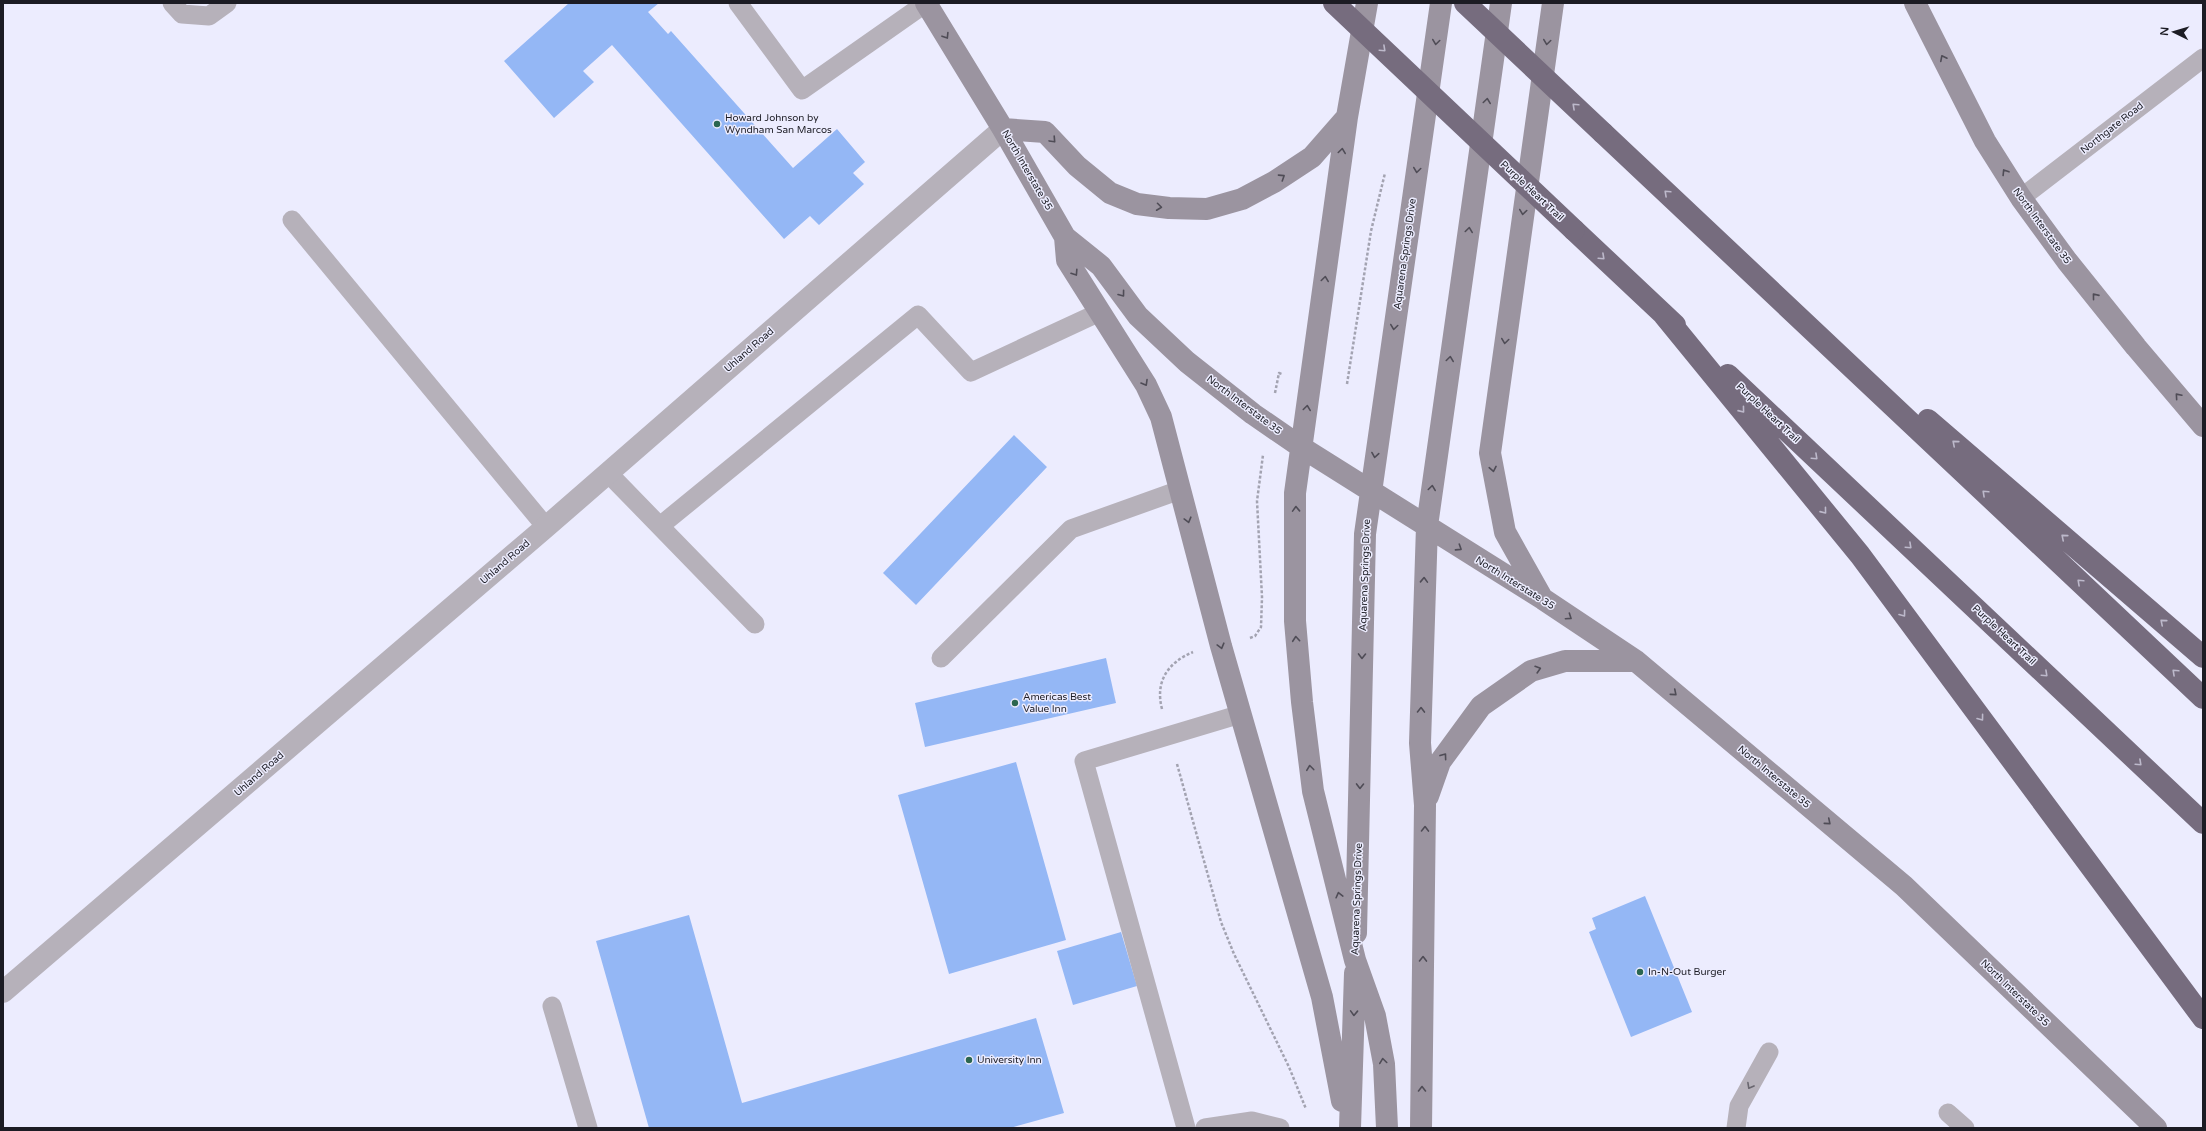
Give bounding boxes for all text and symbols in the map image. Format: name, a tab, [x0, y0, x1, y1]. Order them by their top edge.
north arrow	[2154, 12, 2194, 52]
text: N	[2158, 26, 2171, 36]
one-way arrow	[942, 32, 949, 39]
one-way arrow	[1432, 39, 1441, 45]
one-way arrow	[1543, 39, 1552, 45]
one-way arrow	[1378, 44, 1386, 52]
one-way arrow	[1940, 54, 1948, 62]
one-way arrow	[1482, 98, 1491, 104]
street label: Northgate Road	[2078, 100, 2146, 156]
one-way arrow	[1572, 104, 1580, 111]
place label: Howard Johnson by Wyndham San Marcos	[725, 112, 832, 136]
marker: Howard Johnson by Wyndham San Marcos	[712, 119, 722, 129]
street label: North Interstate 35	[999, 128, 1055, 212]
one-way arrow	[1048, 135, 1056, 143]
one-way arrow	[1337, 148, 1346, 154]
street label: Purple Heart Trail	[1498, 158, 1566, 224]
one-way arrow	[1413, 167, 1422, 173]
one-way arrow	[2002, 169, 2009, 176]
one-way arrow	[1278, 174, 1285, 182]
street label: North Interstate 35	[2010, 186, 2074, 266]
one-way arrow	[1664, 190, 1672, 198]
street label: Aquarena Springs Drive	[1391, 197, 1419, 310]
one-way arrow	[1156, 202, 1162, 211]
one-way arrow	[1519, 209, 1528, 215]
one-way arrow	[1464, 227, 1473, 233]
one-way arrow	[1597, 252, 1605, 260]
one-way arrow	[1071, 269, 1078, 276]
one-way arrow	[1320, 276, 1329, 283]
one-way arrow	[1117, 289, 1124, 296]
one-way arrow	[2093, 294, 2100, 301]
one-way arrow	[1390, 324, 1399, 330]
street label: Uhland Road	[722, 325, 776, 375]
one-way arrow	[1501, 338, 1510, 344]
one-way arrow	[1445, 356, 1454, 362]
street label: North Interstate 35	[1204, 373, 1284, 437]
one-way arrow	[1140, 379, 1148, 386]
street label: Purple Heart Trail	[1734, 380, 1802, 446]
one-way arrow	[2175, 394, 2182, 401]
one-way arrow	[1302, 405, 1311, 411]
one-way arrow	[1737, 406, 1744, 413]
one-way arrow	[1953, 441, 1960, 448]
one-way arrow	[1371, 452, 1380, 458]
one-way arrow	[1810, 452, 1818, 460]
one-way arrow	[1488, 466, 1496, 472]
one-way arrow	[1427, 484, 1436, 491]
one-way arrow	[1983, 491, 1990, 498]
one-way arrow	[1292, 506, 1300, 512]
one-way arrow	[1819, 507, 1826, 514]
one-way arrow	[1183, 516, 1192, 523]
street label: Aquarena Springs Drive	[1357, 518, 1373, 631]
one-way arrow	[2062, 535, 2069, 542]
street label: Uhland Road	[478, 537, 532, 587]
one-way arrow	[1904, 541, 1912, 549]
one-way arrow	[1455, 543, 1462, 550]
street label: North Interstate 35	[1473, 554, 1557, 612]
one-way arrow	[1420, 577, 1428, 583]
one-way arrow	[2077, 580, 2085, 587]
street label: Purple Heart Trail	[1970, 602, 2038, 668]
one-way arrow	[1898, 610, 1906, 617]
one-way arrow	[1565, 612, 1572, 620]
one-way arrow	[2160, 619, 2168, 627]
one-way arrow	[1292, 636, 1301, 642]
one-way arrow	[1216, 642, 1225, 649]
one-way arrow	[1358, 653, 1366, 659]
one-way arrow	[1534, 665, 1541, 674]
one-way arrow	[2040, 669, 2048, 676]
one-way arrow	[2172, 669, 2180, 676]
one-way arrow	[1670, 689, 1677, 696]
place label: Americas Best Value Inn	[1023, 691, 1091, 715]
marker: Americas Best Value Inn	[1010, 698, 1020, 708]
one-way arrow	[1417, 707, 1425, 713]
one-way arrow	[1976, 714, 1983, 721]
street label: North Interstate 35	[1735, 743, 1813, 811]
street label: Uhland Road	[232, 749, 286, 799]
one-way arrow	[1439, 753, 1447, 760]
one-way arrow	[2134, 758, 2142, 766]
one-way arrow	[1306, 765, 1315, 771]
one-way arrow	[1356, 783, 1364, 789]
one-way arrow	[1823, 817, 1830, 824]
one-way arrow	[1421, 826, 1429, 832]
street label: Aquarena Springs Drive	[1349, 842, 1365, 955]
one-way arrow	[1335, 892, 1344, 899]
one-way arrow	[1419, 956, 1427, 962]
street label: North Interstate 35	[1978, 957, 2052, 1029]
place label: In-N-Out Burger	[1648, 966, 1726, 978]
marker: In-N-Out Burger	[1635, 967, 1645, 977]
one-way arrow	[1349, 1010, 1358, 1016]
place label: University Inn	[977, 1054, 1042, 1066]
marker: University Inn	[964, 1055, 974, 1065]
one-way arrow	[1379, 1058, 1388, 1064]
one-way arrow	[1747, 1082, 1754, 1090]
one-way arrow	[1418, 1086, 1426, 1092]

